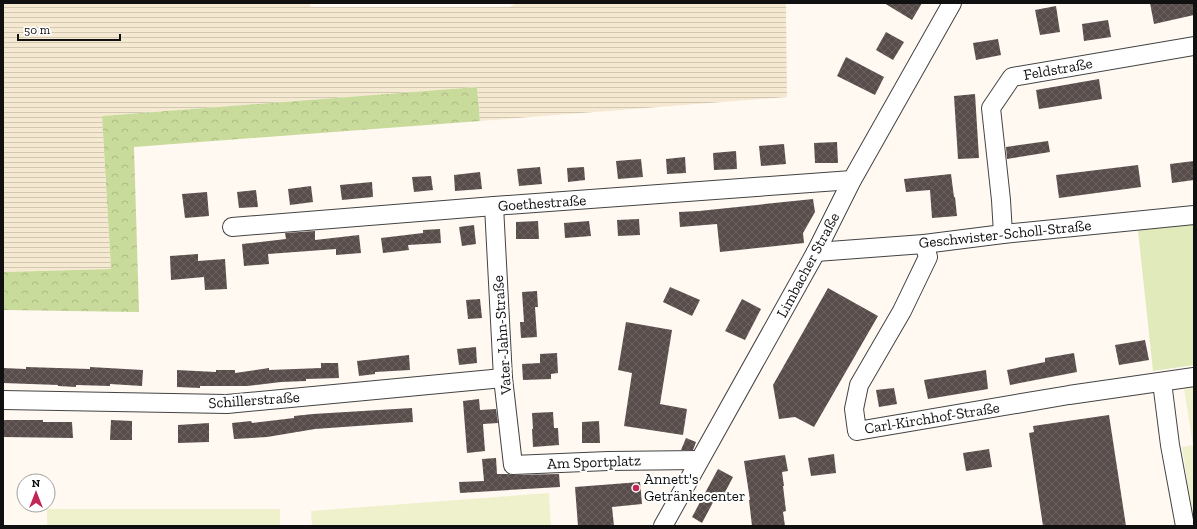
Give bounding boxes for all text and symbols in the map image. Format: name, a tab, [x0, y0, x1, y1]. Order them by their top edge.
scale bar	[18, 16, 120, 42]
text: 50 m	[24, 23, 51, 37]
street label: Feldstraße	[1022, 54, 1094, 84]
street label: Goethestraße	[497, 191, 587, 215]
street label: Limbacher Straße	[773, 209, 843, 321]
street label: Geschwister-Scholl-Straße	[918, 216, 1092, 252]
street label: Vater-Jahn-Straße	[489, 275, 515, 396]
street label: Schillerstraße	[208, 388, 300, 412]
street label: Carl-Kirchhof-Straße	[863, 398, 1001, 438]
street label: Am Sportplatz	[547, 451, 641, 473]
place label: Annett's Getränkecenter	[644, 470, 745, 505]
north arrow	[16, 473, 56, 513]
text: N	[32, 477, 41, 490]
marker: Annett's Getränkecenter	[631, 483, 641, 493]

